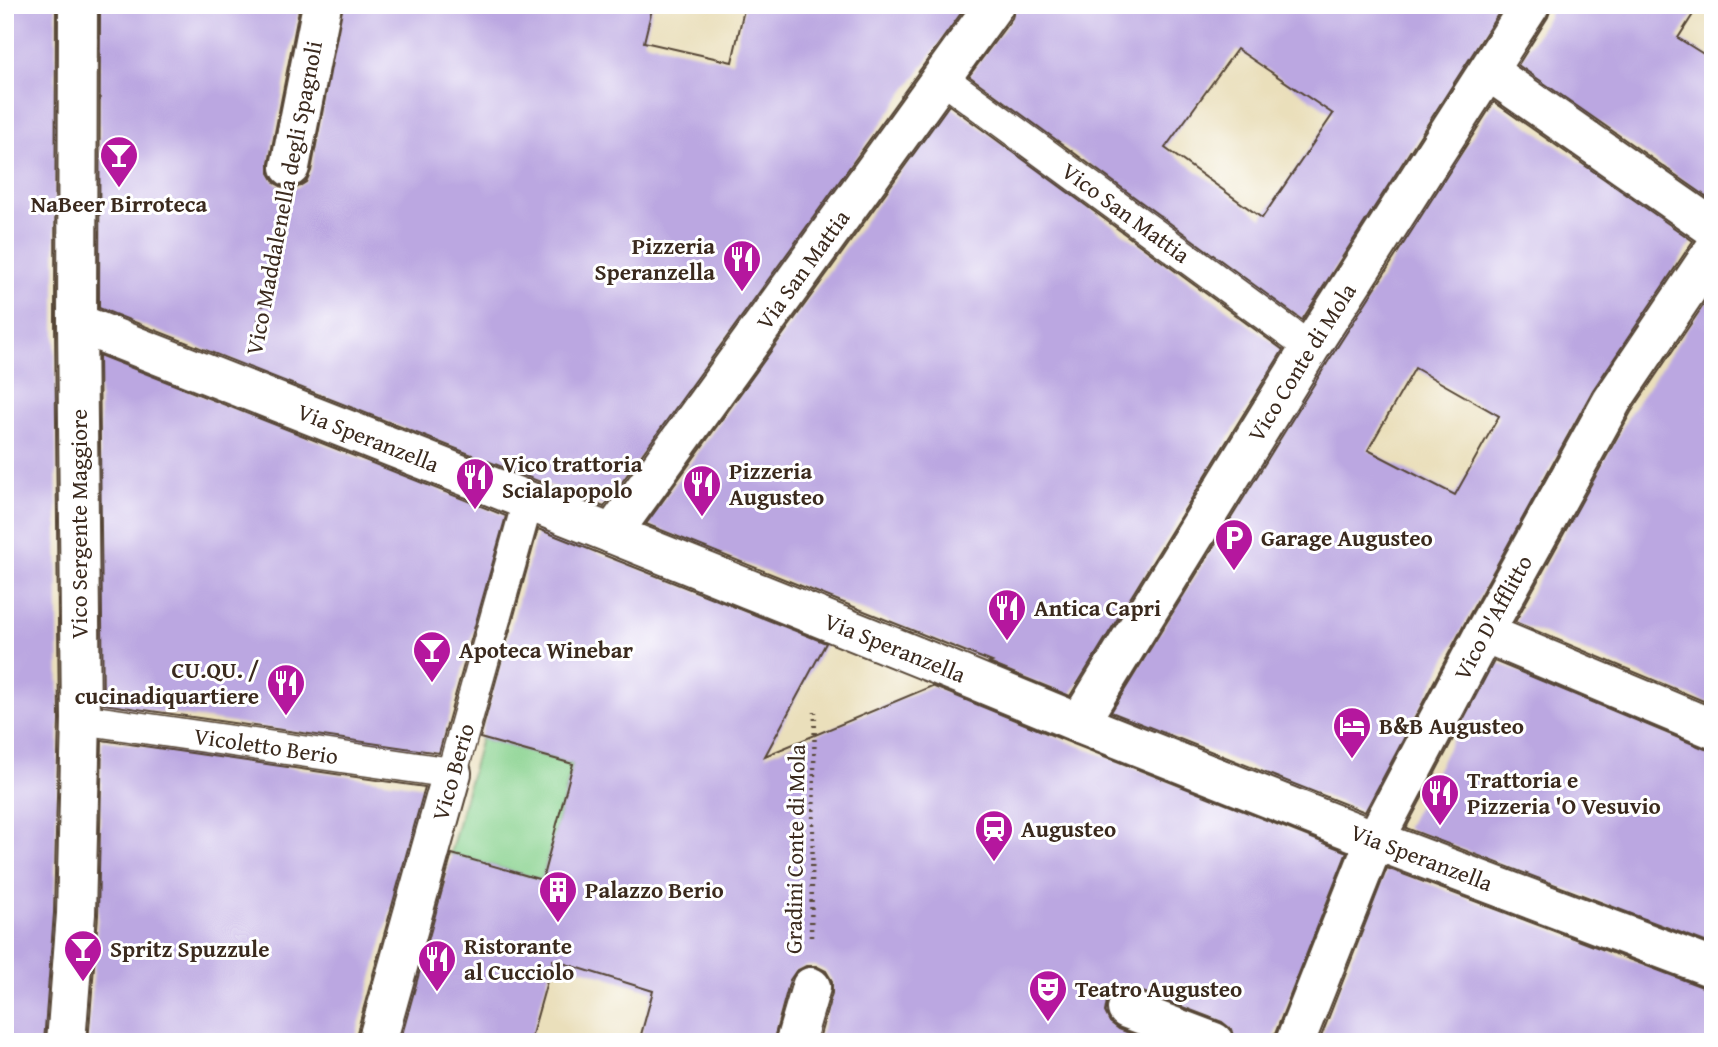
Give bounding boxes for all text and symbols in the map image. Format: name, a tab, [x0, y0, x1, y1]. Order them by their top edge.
street label: Vico Maddalenella degli Spagnoli	[237, 38, 330, 358]
bar icon: NaBeer Birroteca	[98, 134, 140, 189]
street label: Vico San Mattia	[1055, 154, 1197, 271]
place label: NaBeer Birroteca	[31, 187, 207, 220]
street label: Via San Mattia	[748, 203, 857, 336]
place label: Pizzeria Speranzella	[595, 229, 715, 288]
restaurant icon: Pizzeria Speranzella	[721, 238, 763, 293]
street label: Vico Conte di Mola	[1239, 276, 1364, 448]
street label: Via Speranzella	[293, 395, 444, 480]
street label: Vico Sergente Maggiore	[62, 409, 95, 639]
place label: Vico trattoria Scialapopolo	[502, 447, 643, 506]
place label: Pizzeria Augusteo	[729, 454, 824, 513]
restaurant icon: Vico trattoria Scialapopolo	[454, 456, 496, 511]
restaurant icon: Pizzeria Augusteo	[681, 463, 723, 518]
parking icon: Garage Augusteo	[1213, 517, 1255, 572]
place label: Garage Augusteo	[1261, 521, 1433, 554]
street label: Vico D'Afflitto	[1445, 549, 1540, 686]
restaurant icon: Antica Capri	[986, 587, 1028, 642]
place label: Antica Capri	[1034, 591, 1161, 624]
street label: Via Speranzella	[820, 604, 971, 691]
bar icon: Apoteca Winebar	[411, 629, 453, 684]
place label: Apoteca Winebar	[459, 633, 633, 666]
place label: CU.QU. / cucinadiquartiere	[75, 653, 259, 712]
restaurant icon: CU.QU. / cucinadiquartiere	[265, 662, 307, 717]
hotel icon: B&B Augusteo	[1331, 705, 1373, 760]
place label: B&B Augusteo	[1379, 709, 1524, 742]
street label: Vicoletto Berio	[192, 719, 340, 772]
street label: Vico Berio	[423, 719, 482, 824]
street label: Gradini Conte di Mola	[776, 744, 813, 954]
place label: Trattoria e Pizzeria 'O Vesuvio	[1467, 763, 1661, 822]
restaurant icon: Trattoria e Pizzeria 'O Vesuvio	[1419, 772, 1461, 827]
station icon: Augusteo	[973, 808, 1015, 863]
place label: Augusteo	[1021, 812, 1116, 845]
street label: Via Speranzella	[1346, 815, 1498, 899]
building icon: Palazzo Berio	[537, 869, 579, 924]
place label: Palazzo Berio	[585, 873, 724, 906]
bar icon: Spritz Spuzzule	[62, 928, 104, 983]
place label: Ristorante al Cucciolo	[464, 929, 574, 988]
place label: Spritz Spuzzule	[110, 932, 269, 965]
restaurant icon: Ristorante al Cucciolo	[416, 938, 458, 993]
theatre icon: Teatro Augusteo	[1027, 968, 1069, 1023]
place label: Teatro Augusteo	[1075, 972, 1242, 1005]

